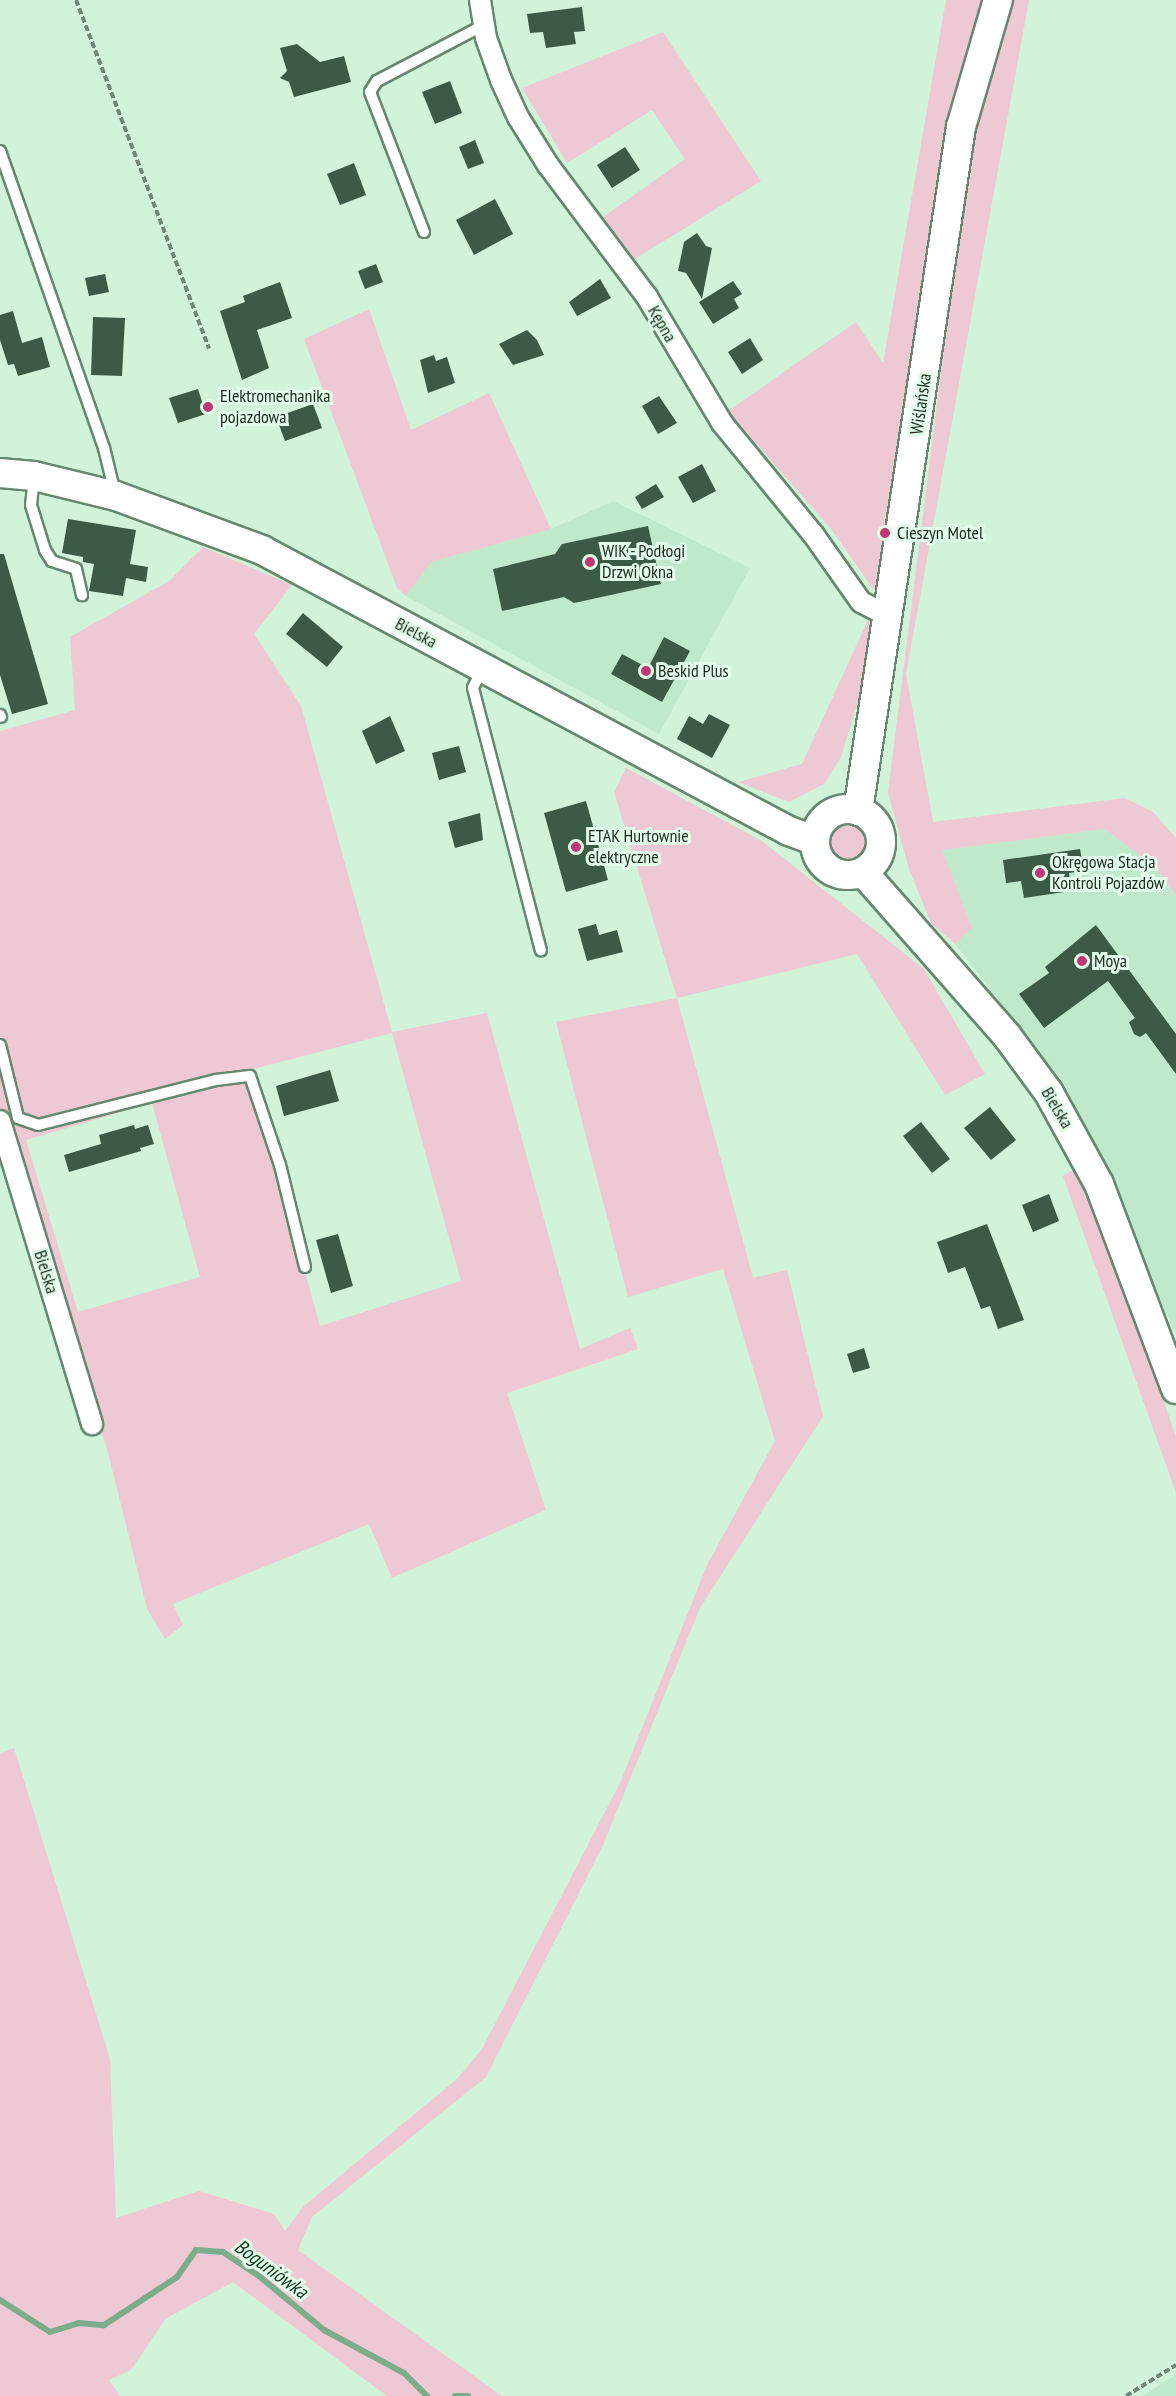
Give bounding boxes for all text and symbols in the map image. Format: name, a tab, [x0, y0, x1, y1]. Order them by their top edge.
street label: Kępna	[643, 302, 681, 346]
street label: Wiślańska	[906, 372, 936, 436]
place label: Elektromechanika pojazdowa	[220, 386, 331, 428]
marker: Elektromechanika pojazdowa	[201, 400, 215, 414]
place label: Cieszyn Motel	[897, 522, 983, 544]
marker: Cieszyn Motel	[878, 526, 892, 540]
place label: WIK - Podłogi Drzwi Okna	[602, 541, 687, 584]
marker: WIK - Podłogi Drzwi Okna	[583, 555, 597, 569]
street label: Bielska	[391, 613, 441, 653]
place label: Beskid Plus	[658, 660, 729, 682]
marker: Beskid Plus	[639, 664, 653, 678]
place label: ETAK Hurtownie elektryczne	[588, 826, 689, 868]
marker: ETAK Hurtownie elektryczne	[569, 840, 583, 854]
place label: Okręgowa Stacja Kontroli Pojazdów	[1052, 852, 1164, 894]
marker: Okręgowa Stacja Kontroli Pojazdów	[1033, 866, 1047, 880]
place label: Moya	[1094, 950, 1127, 972]
marker: Moya	[1075, 954, 1089, 968]
street label: Bielska	[1036, 1083, 1078, 1133]
street label: Bielska	[29, 1248, 63, 1296]
water label: Boguniówka	[230, 2234, 312, 2304]

